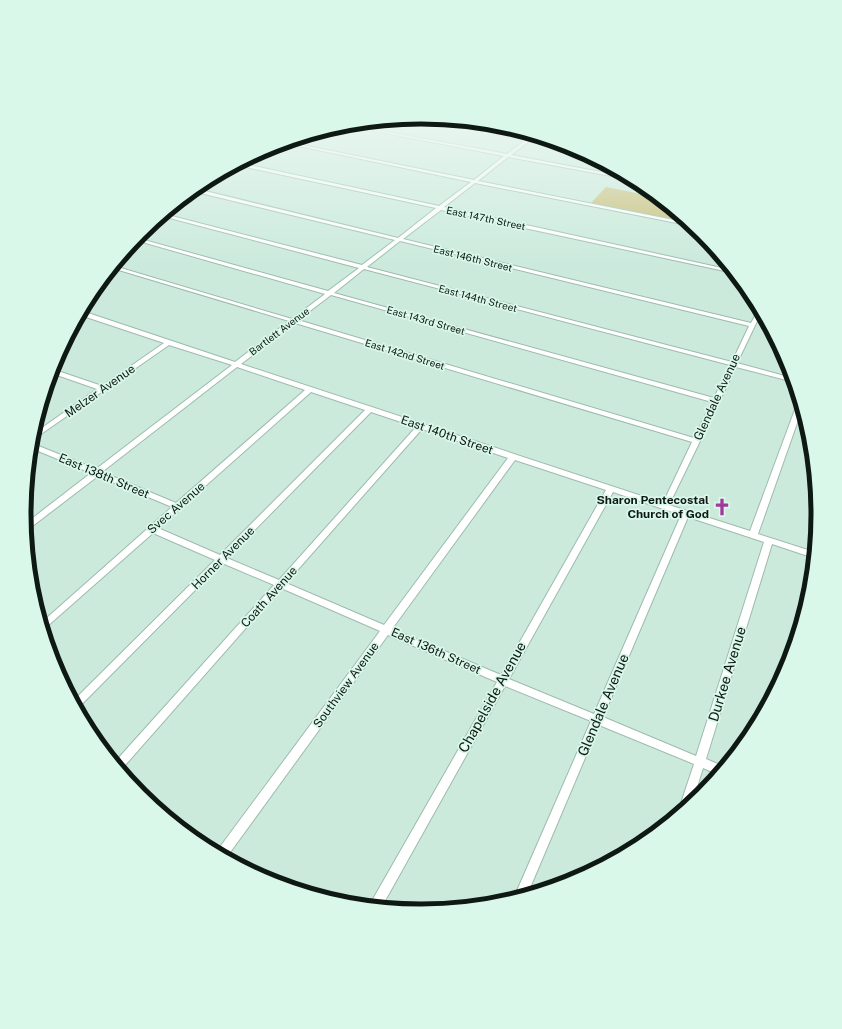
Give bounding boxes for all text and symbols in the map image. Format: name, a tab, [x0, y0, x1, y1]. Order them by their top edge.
street label: East 147th Street	[445, 204, 527, 232]
street label: East 146th Street	[432, 242, 514, 274]
street label: East 144th Street	[437, 282, 519, 314]
street label: East 143rd Street	[385, 303, 467, 337]
street label: Bartlett Avenue	[247, 304, 312, 358]
street label: East 142nd Street	[364, 336, 446, 372]
street label: Glendale Avenue	[691, 351, 743, 442]
street label: Melzer Avenue	[62, 362, 138, 420]
street label: East 140th Street	[399, 413, 495, 457]
street label: East 138th Street	[57, 451, 152, 502]
street label: Svec Avenue	[144, 479, 208, 537]
place label: Sharon Pentecostal Church of God	[597, 493, 709, 521]
church icon: Sharon Pentecostal Church of God	[712, 497, 732, 517]
street label: Horner Avenue	[189, 524, 257, 592]
street label: Coath Avenue	[238, 564, 300, 630]
street label: East 136th Street	[389, 625, 483, 677]
street label: Durkee Avenue	[705, 625, 749, 723]
street label: Southview Avenue	[310, 639, 382, 731]
street label: Chapelside Avenue	[455, 639, 529, 755]
street label: Glendale Avenue	[574, 651, 632, 759]

